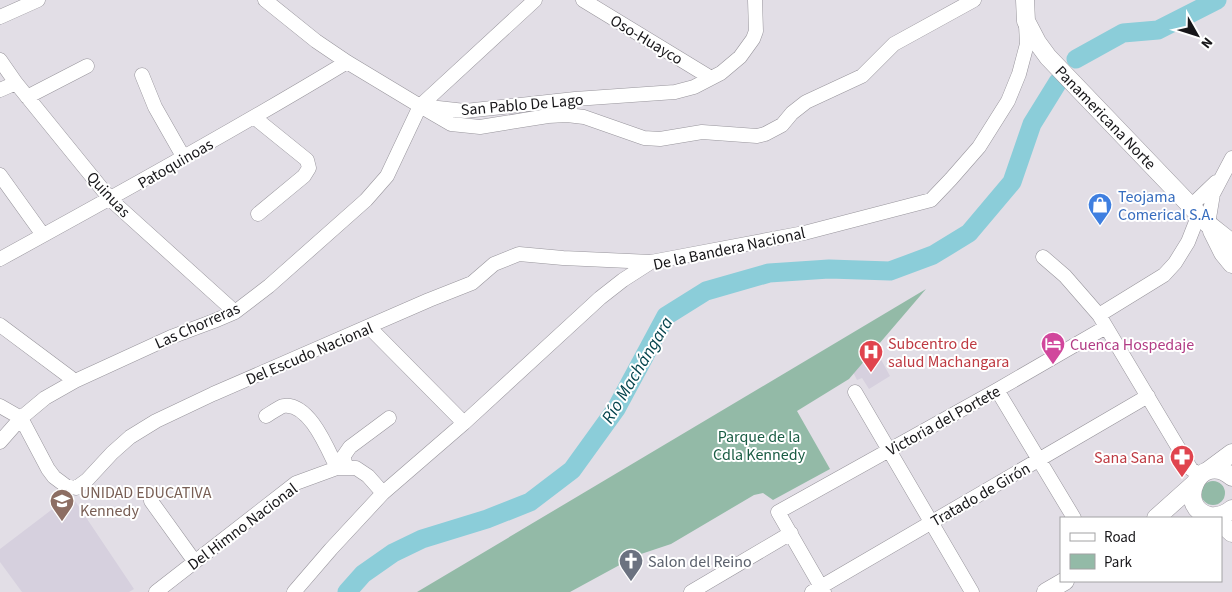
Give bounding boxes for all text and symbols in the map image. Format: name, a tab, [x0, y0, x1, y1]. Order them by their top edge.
street label: Oso-Huayco	[606, 9, 687, 70]
north arrow	[1172, 10, 1222, 60]
text: N	[1196, 33, 1217, 52]
street label: Panamericana Norte	[1050, 61, 1161, 175]
street label: San Pablo De Lago	[460, 89, 584, 121]
street label: Patoquinoas	[134, 133, 217, 194]
street label: Quinuas	[81, 167, 135, 223]
place label: Teojama Comerical S.A.	[1118, 186, 1214, 226]
shop icon: Teojama Comerical S.A.	[1087, 192, 1113, 226]
street label: De la Bandera Nacional	[651, 222, 807, 276]
street label: Las Chorreras	[151, 297, 244, 354]
water label: Río Machángara	[596, 312, 679, 428]
street label: Del Escudo Nacional	[242, 317, 376, 391]
hotel icon: Cuenca Hospedaje	[1040, 331, 1066, 365]
place label: Subcentro de salud Machangara	[888, 333, 1009, 373]
place label: Cuenca Hospedaje	[1070, 334, 1194, 356]
hospital icon: Subcentro de salud Machangara	[858, 339, 884, 373]
street label: Victoria del Portete	[883, 380, 1004, 461]
park label: Parque de la Cdla Kennedy	[713, 426, 806, 466]
pharmacy icon: Sana Sana	[1169, 444, 1195, 478]
place label: Sana Sana	[1094, 447, 1164, 469]
street label: Tratado de Girón	[927, 457, 1034, 532]
street label: Del Himno Nacional	[183, 478, 302, 575]
place label: UNIDAD EDUCATIVA Kennedy	[80, 482, 212, 522]
school or university icon: UNIDAD EDUCATIVA Kennedy	[49, 488, 75, 522]
legend	[1060, 517, 1222, 582]
text: Road	[1104, 527, 1136, 548]
church icon: Salon del Reino	[618, 548, 644, 582]
place label: Salon del Reino	[648, 551, 752, 573]
text: Park	[1104, 552, 1133, 573]

